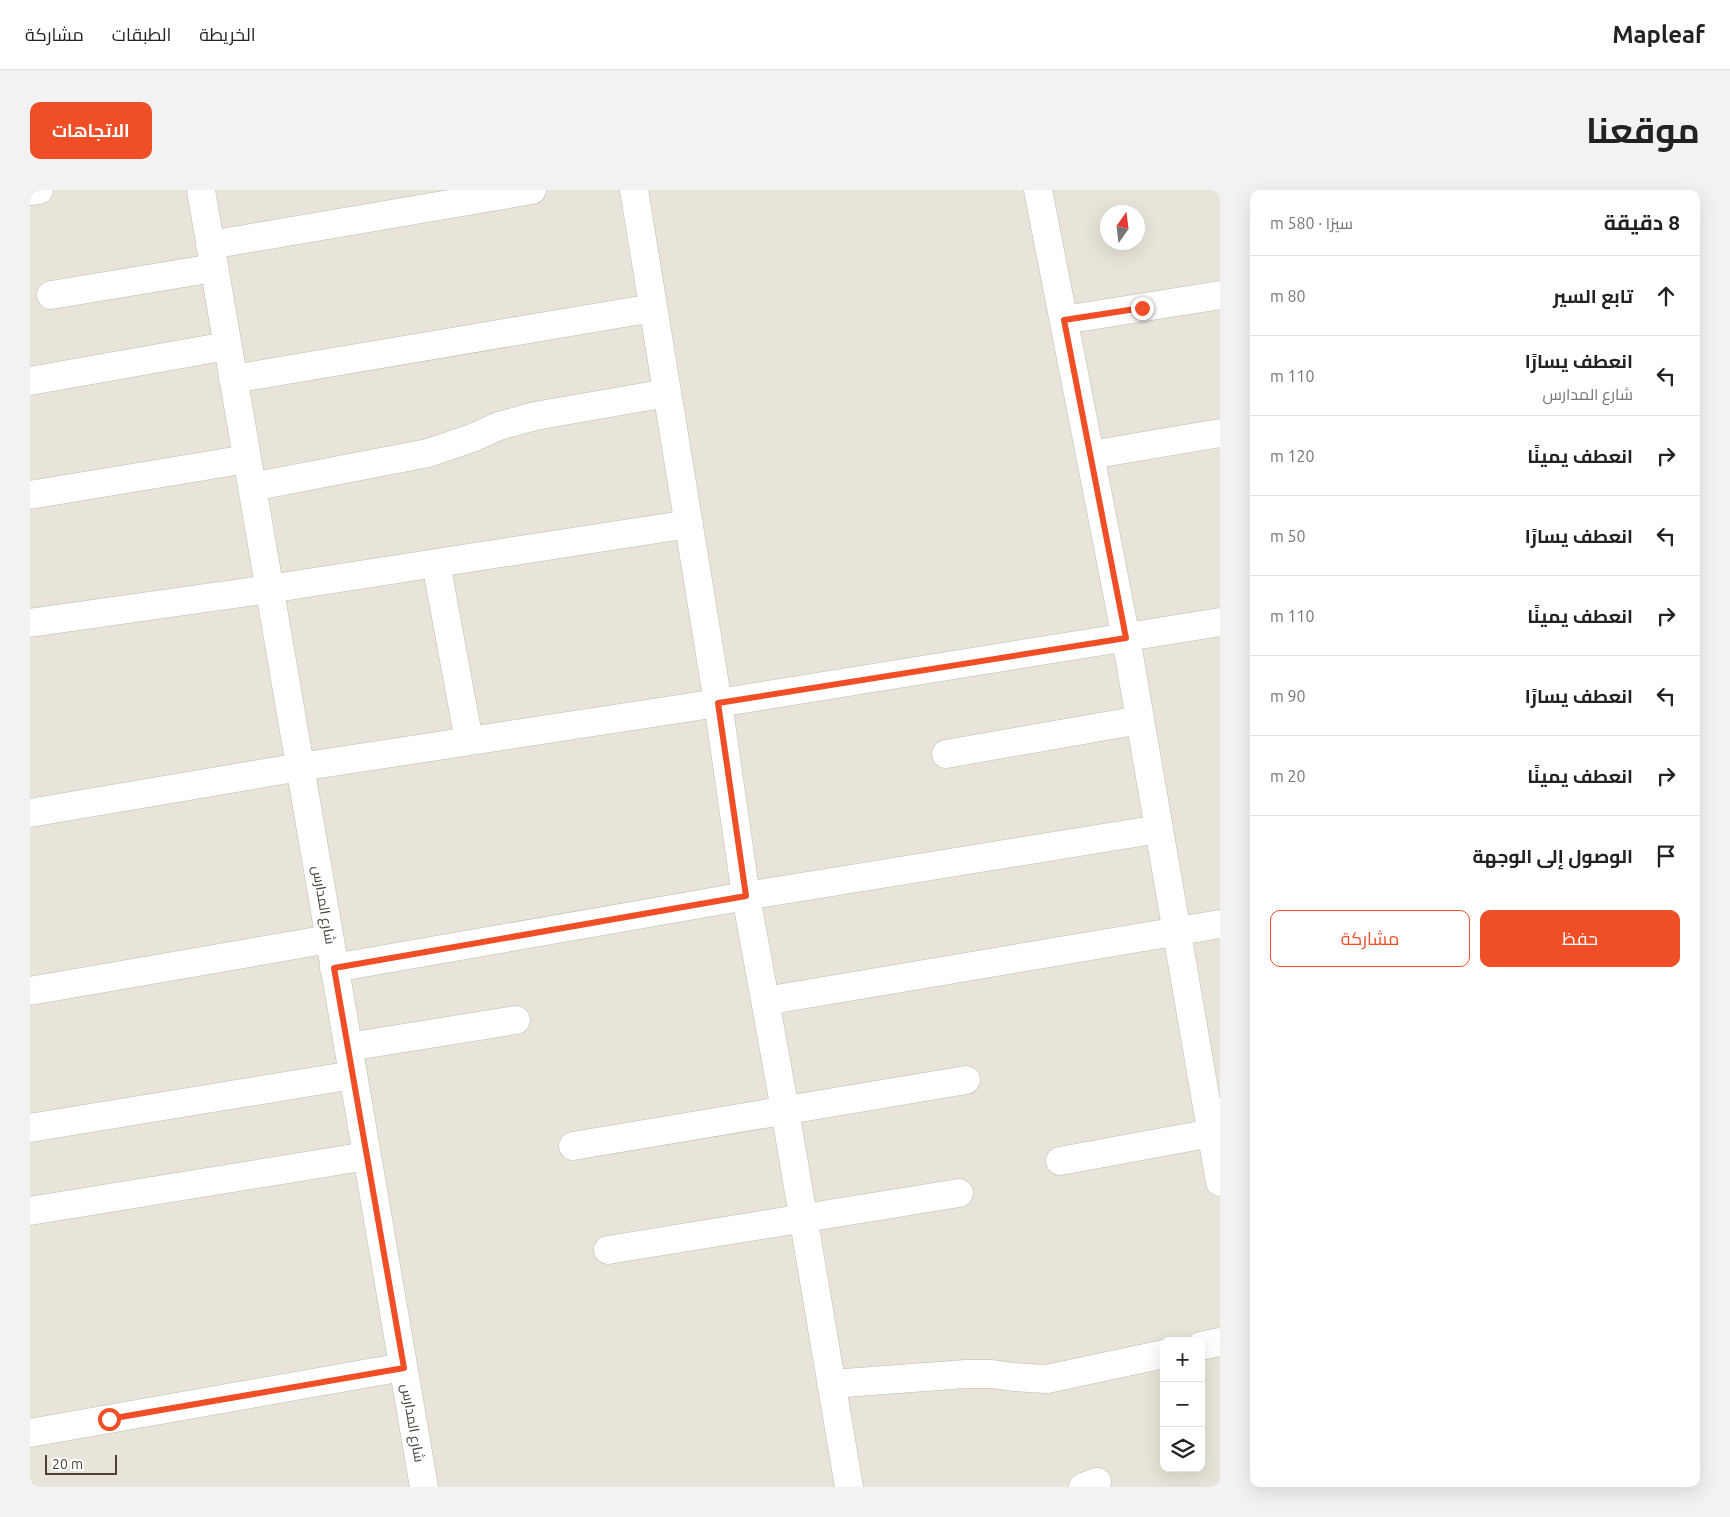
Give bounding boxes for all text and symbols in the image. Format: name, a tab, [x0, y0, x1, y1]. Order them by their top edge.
text: Mapleaf	[1612, 21, 1705, 48]
text: مشاركة	[25, 24, 84, 44]
text: الطبقات	[112, 24, 171, 44]
text: الخريطة	[199, 24, 256, 44]
button: الاتجاهات	[30, 102, 152, 159]
text: موقعنا	[1586, 110, 1700, 150]
north arrow	[1100, 205, 1145, 250]
text: 8 دقيقة	[1604, 210, 1680, 234]
text: سيرًا · 580 m	[1270, 214, 1353, 232]
icon: ahead	[1652, 282, 1680, 310]
text: تابع السير	[1553, 285, 1633, 307]
text: 80 m	[1270, 287, 1306, 305]
route end	[1131, 297, 1154, 320]
text: انعطف يسارًا	[1525, 350, 1633, 372]
icon: left	[1652, 362, 1680, 390]
text: 110 m	[1270, 367, 1315, 385]
text: شارع المدارس	[1542, 385, 1633, 403]
icon: right	[1652, 442, 1680, 470]
text: انعطف يمينًا	[1527, 445, 1633, 467]
text: 120 m	[1270, 447, 1315, 465]
icon: left	[1652, 522, 1680, 550]
text: انعطف يسارًا	[1525, 525, 1633, 547]
text: 50 m	[1270, 527, 1306, 545]
icon: right	[1652, 602, 1680, 630]
text: انعطف يمينًا	[1527, 605, 1633, 627]
text: 110 m	[1270, 607, 1315, 625]
icon: left	[1652, 682, 1680, 710]
text: انعطف يسارًا	[1525, 685, 1633, 707]
text: 90 m	[1270, 687, 1306, 705]
icon: right	[1652, 762, 1680, 790]
text: انعطف يمينًا	[1527, 765, 1633, 787]
text: 20 m	[1270, 767, 1306, 785]
icon: arrive	[1652, 842, 1680, 870]
text: الوصول إلى الوجهة	[1473, 845, 1633, 867]
street label: شارع المدارس	[308, 865, 339, 946]
button: مشاركة	[1270, 910, 1470, 967]
button: حفظ	[1480, 910, 1680, 967]
map controls	[1160, 1337, 1205, 1472]
button: +	[1160, 1337, 1205, 1382]
button: −	[1160, 1382, 1205, 1427]
street label: شارع المدارس	[397, 1383, 428, 1464]
route start	[98, 1408, 121, 1431]
button: layers	[1160, 1427, 1205, 1472]
scale bar	[45, 1452, 118, 1475]
text: 20 m	[52, 1456, 83, 1472]

